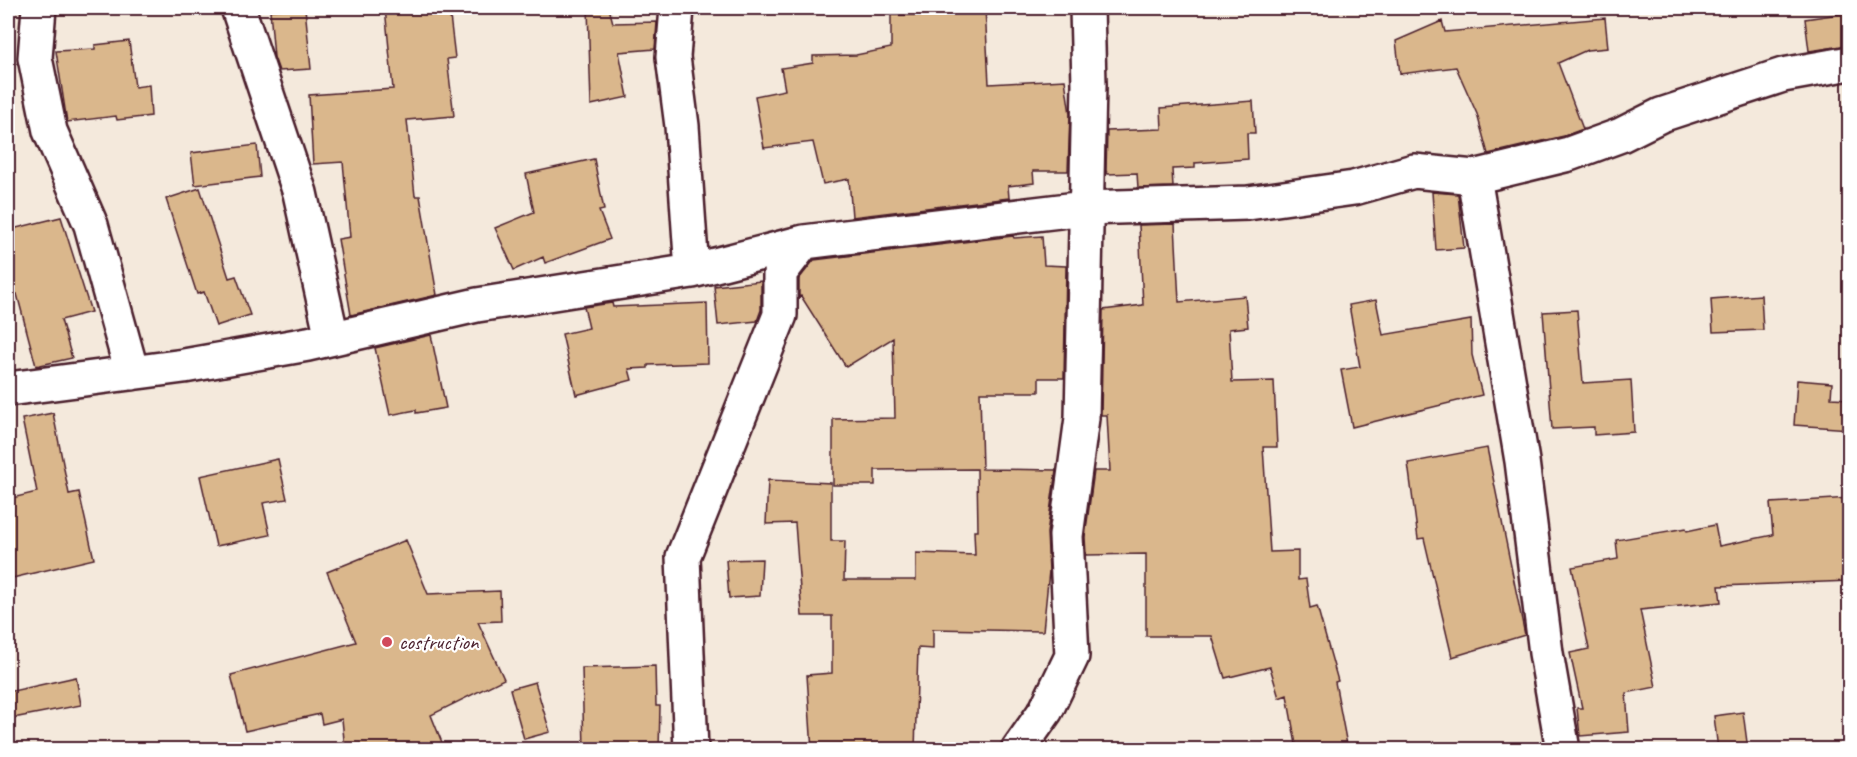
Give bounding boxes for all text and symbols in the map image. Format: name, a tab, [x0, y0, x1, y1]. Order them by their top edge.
place label: costruction	[399, 629, 479, 655]
marker: costruction	[380, 635, 394, 649]

